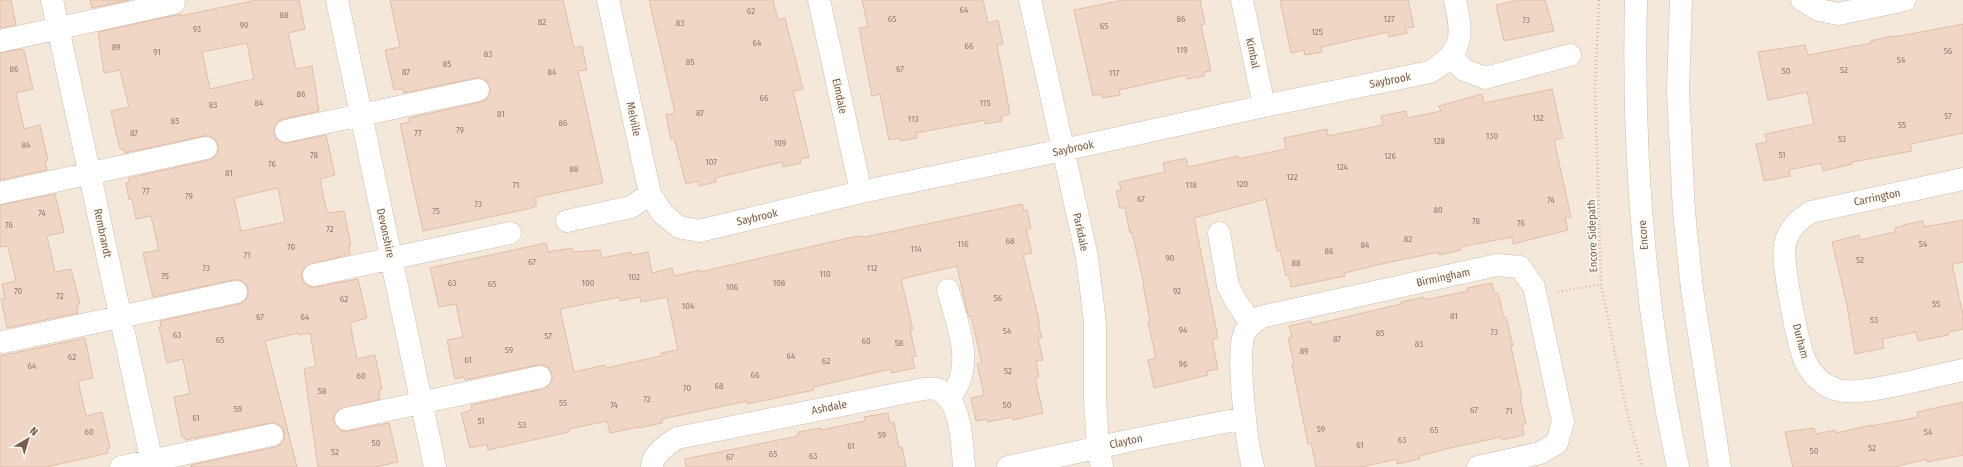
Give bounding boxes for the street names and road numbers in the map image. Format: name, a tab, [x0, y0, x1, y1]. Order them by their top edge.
street label: Kimbal	[1243, 37, 1262, 70]
street label: Saybrook	[1368, 70, 1413, 91]
street label: Elmdale	[829, 77, 850, 115]
street label: Melville	[624, 101, 643, 138]
street label: Saybrook	[1051, 138, 1096, 159]
street label: Carrington	[1853, 186, 1902, 209]
street label: Encore Sidepath	[1585, 199, 1600, 273]
street label: Saybrook	[735, 206, 780, 229]
street label: Rembrandt	[91, 207, 114, 259]
street label: Devonshire	[374, 207, 397, 259]
street label: Parkdale	[1070, 212, 1091, 252]
street label: Encore	[1636, 219, 1651, 250]
street label: Birmingham	[1415, 265, 1471, 290]
street label: Durham	[1790, 322, 1811, 360]
street label: Ashdale	[810, 398, 848, 417]
street label: Clayton	[1108, 432, 1144, 451]

